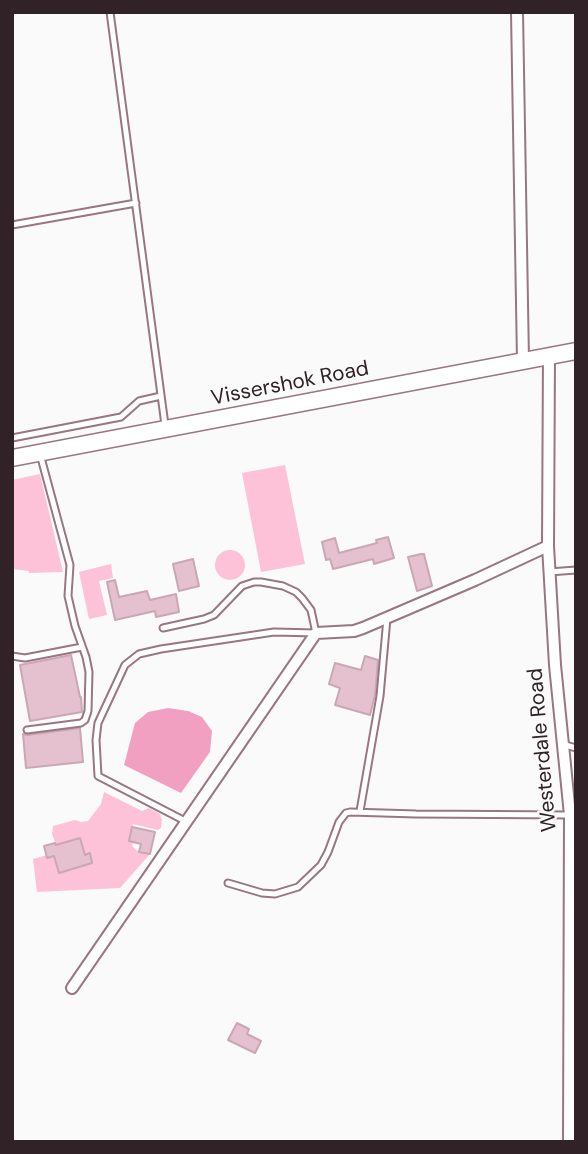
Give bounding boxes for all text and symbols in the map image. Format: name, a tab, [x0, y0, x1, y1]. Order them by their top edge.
street label: Vissershok Road	[209, 356, 371, 412]
street label: Westerdale Road	[523, 667, 563, 833]

